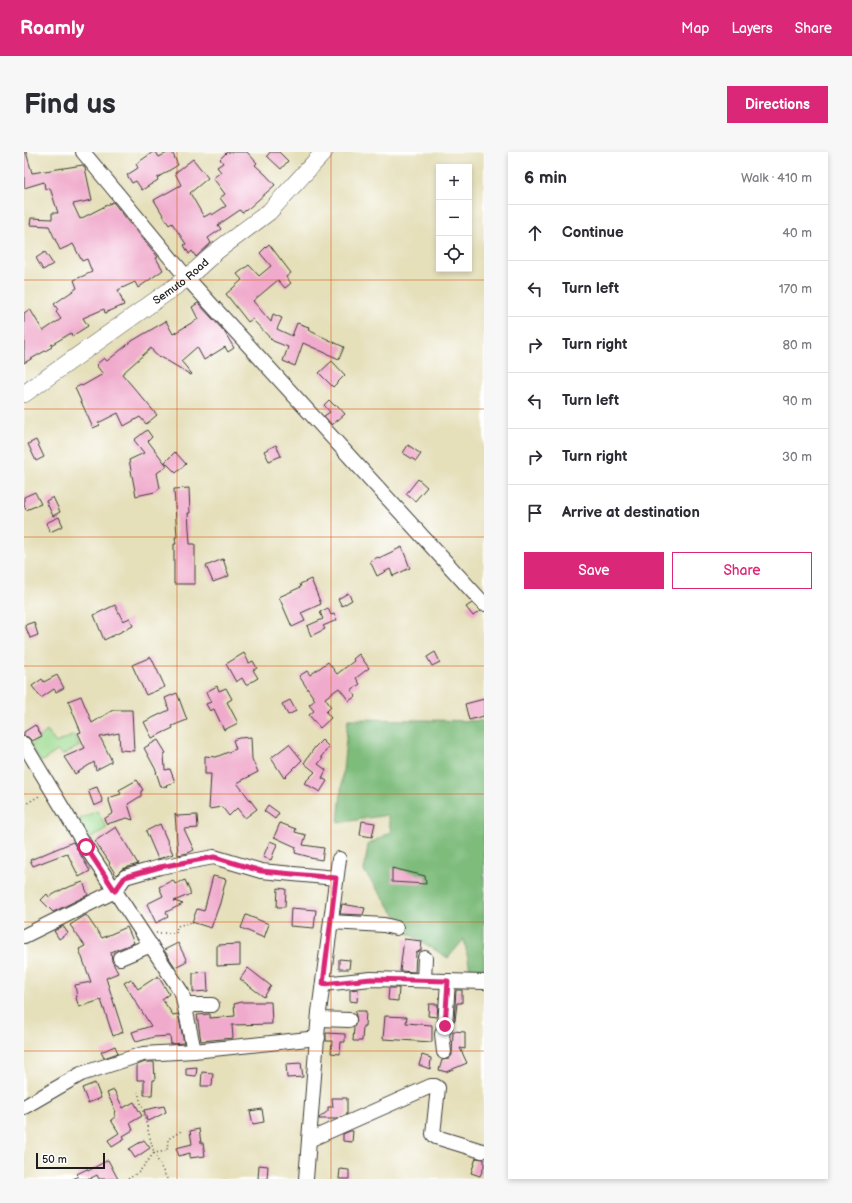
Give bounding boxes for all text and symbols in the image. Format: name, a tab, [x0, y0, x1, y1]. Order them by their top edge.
text: Roamly	[20, 17, 84, 40]
text: Map	[681, 20, 709, 37]
text: Layers	[731, 20, 773, 37]
text: Share	[795, 20, 832, 37]
button: Directions	[727, 86, 828, 123]
text: Find us	[24, 88, 116, 121]
map controls	[436, 164, 472, 272]
button: +	[436, 164, 472, 200]
text: 6 min	[524, 168, 567, 188]
text: Walk · 410 m	[741, 170, 812, 186]
button: −	[436, 200, 472, 236]
icon: ahead	[524, 222, 546, 244]
text: Continue	[562, 223, 624, 242]
text: 40 m	[782, 225, 812, 241]
button: locate	[436, 236, 472, 272]
street label: Semuto Road	[150, 256, 211, 307]
icon: left	[524, 278, 546, 300]
text: Turn left	[562, 279, 619, 298]
text: 170 m	[779, 281, 812, 297]
icon: right	[524, 334, 546, 356]
text: Turn right	[562, 335, 627, 354]
text: 80 m	[783, 337, 812, 353]
icon: left	[524, 390, 546, 412]
text: Turn left	[562, 391, 619, 410]
text: 90 m	[783, 393, 812, 409]
icon: right	[524, 446, 546, 468]
text: Turn right	[562, 447, 627, 466]
text: 30 m	[782, 449, 812, 465]
icon: arrive	[524, 502, 546, 524]
text: Arrive at destination	[562, 503, 700, 522]
button: Save	[524, 552, 664, 589]
button: Share	[672, 552, 812, 589]
route start	[77, 838, 95, 856]
route end	[436, 1017, 454, 1035]
scale bar	[36, 1151, 105, 1170]
text: 50 m	[42, 1153, 67, 1166]

